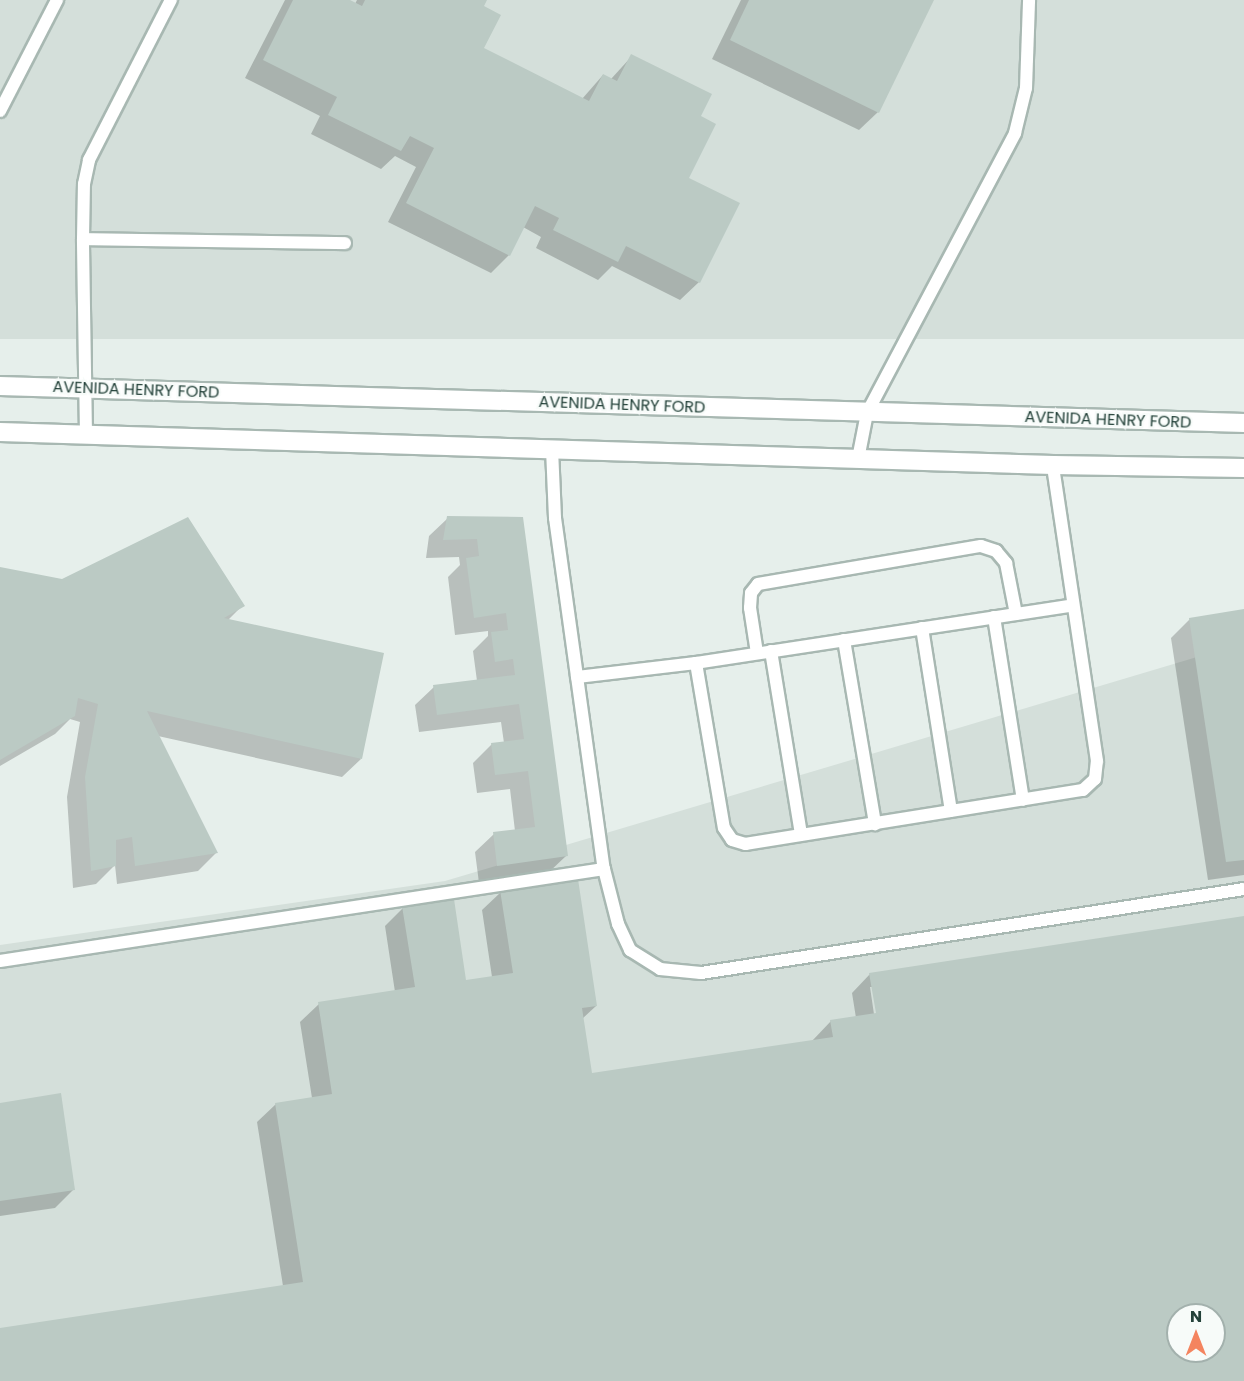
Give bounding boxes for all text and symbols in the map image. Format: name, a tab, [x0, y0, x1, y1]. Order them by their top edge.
street label: AVENIDA HENRY FORD	[52, 377, 220, 403]
street label: AVENIDA HENRY FORD	[538, 392, 706, 418]
street label: AVENIDA HENRY FORD	[1024, 407, 1192, 433]
north arrow	[1166, 1303, 1226, 1363]
text: N	[1190, 1305, 1202, 1328]

